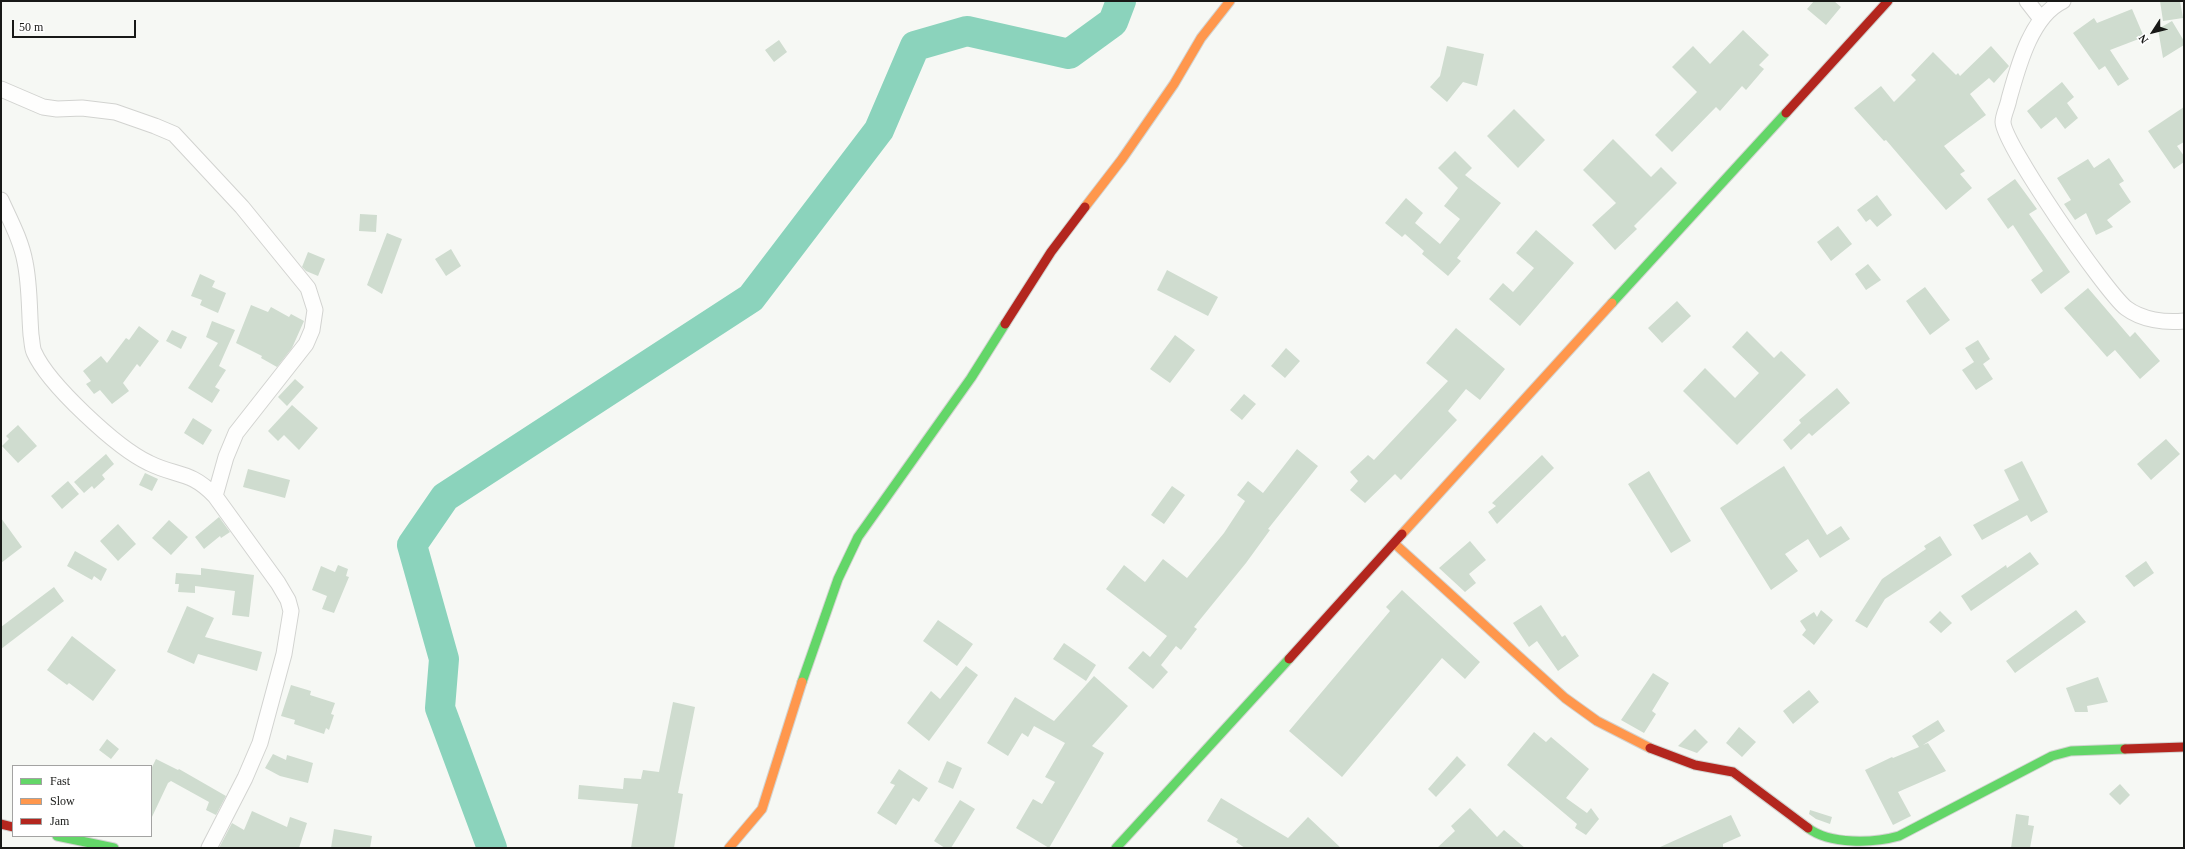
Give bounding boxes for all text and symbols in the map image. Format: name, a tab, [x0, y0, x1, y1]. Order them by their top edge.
scale bar	[14, 12, 138, 38]
north arrow	[2133, 12, 2173, 52]
text: 50 m	[19, 20, 43, 34]
text: N	[2136, 32, 2150, 46]
legend	[12, 765, 152, 837]
text: Fast	[50, 774, 70, 788]
text: Slow	[50, 794, 75, 808]
text: Jam	[50, 814, 69, 828]

